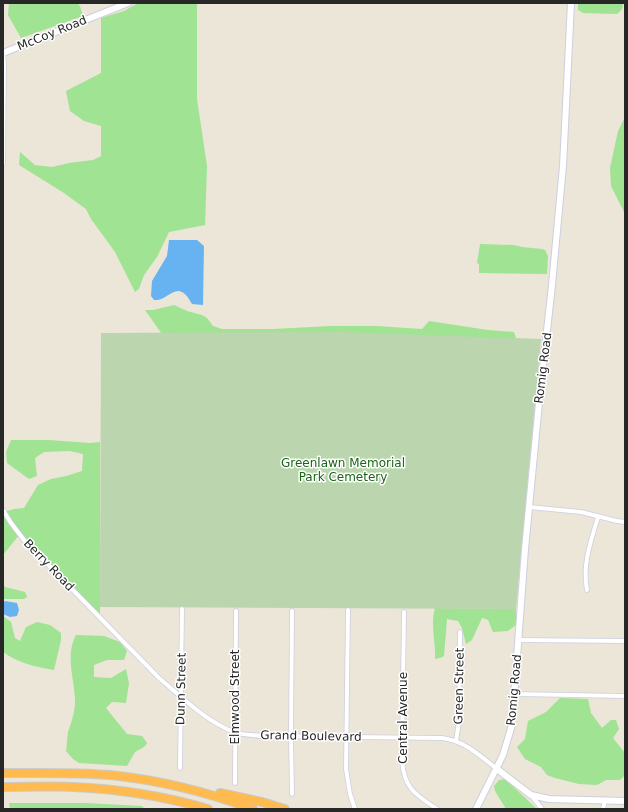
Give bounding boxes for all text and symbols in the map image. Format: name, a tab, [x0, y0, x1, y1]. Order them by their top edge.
street label: McCoy Road	[15, 13, 89, 53]
street label: Romig Road	[532, 332, 554, 404]
park label: Greenlawn Memorial Park Cemetery	[281, 456, 405, 484]
street label: Berry Road	[21, 536, 77, 594]
street label: Green Street	[451, 647, 467, 724]
street label: Elmwood Street	[228, 649, 242, 745]
street label: Dunn Street	[173, 652, 189, 725]
street label: Romig Road	[504, 654, 524, 726]
street label: Central Avenue	[396, 672, 410, 764]
street label: Grand Boulevard	[260, 728, 362, 744]

